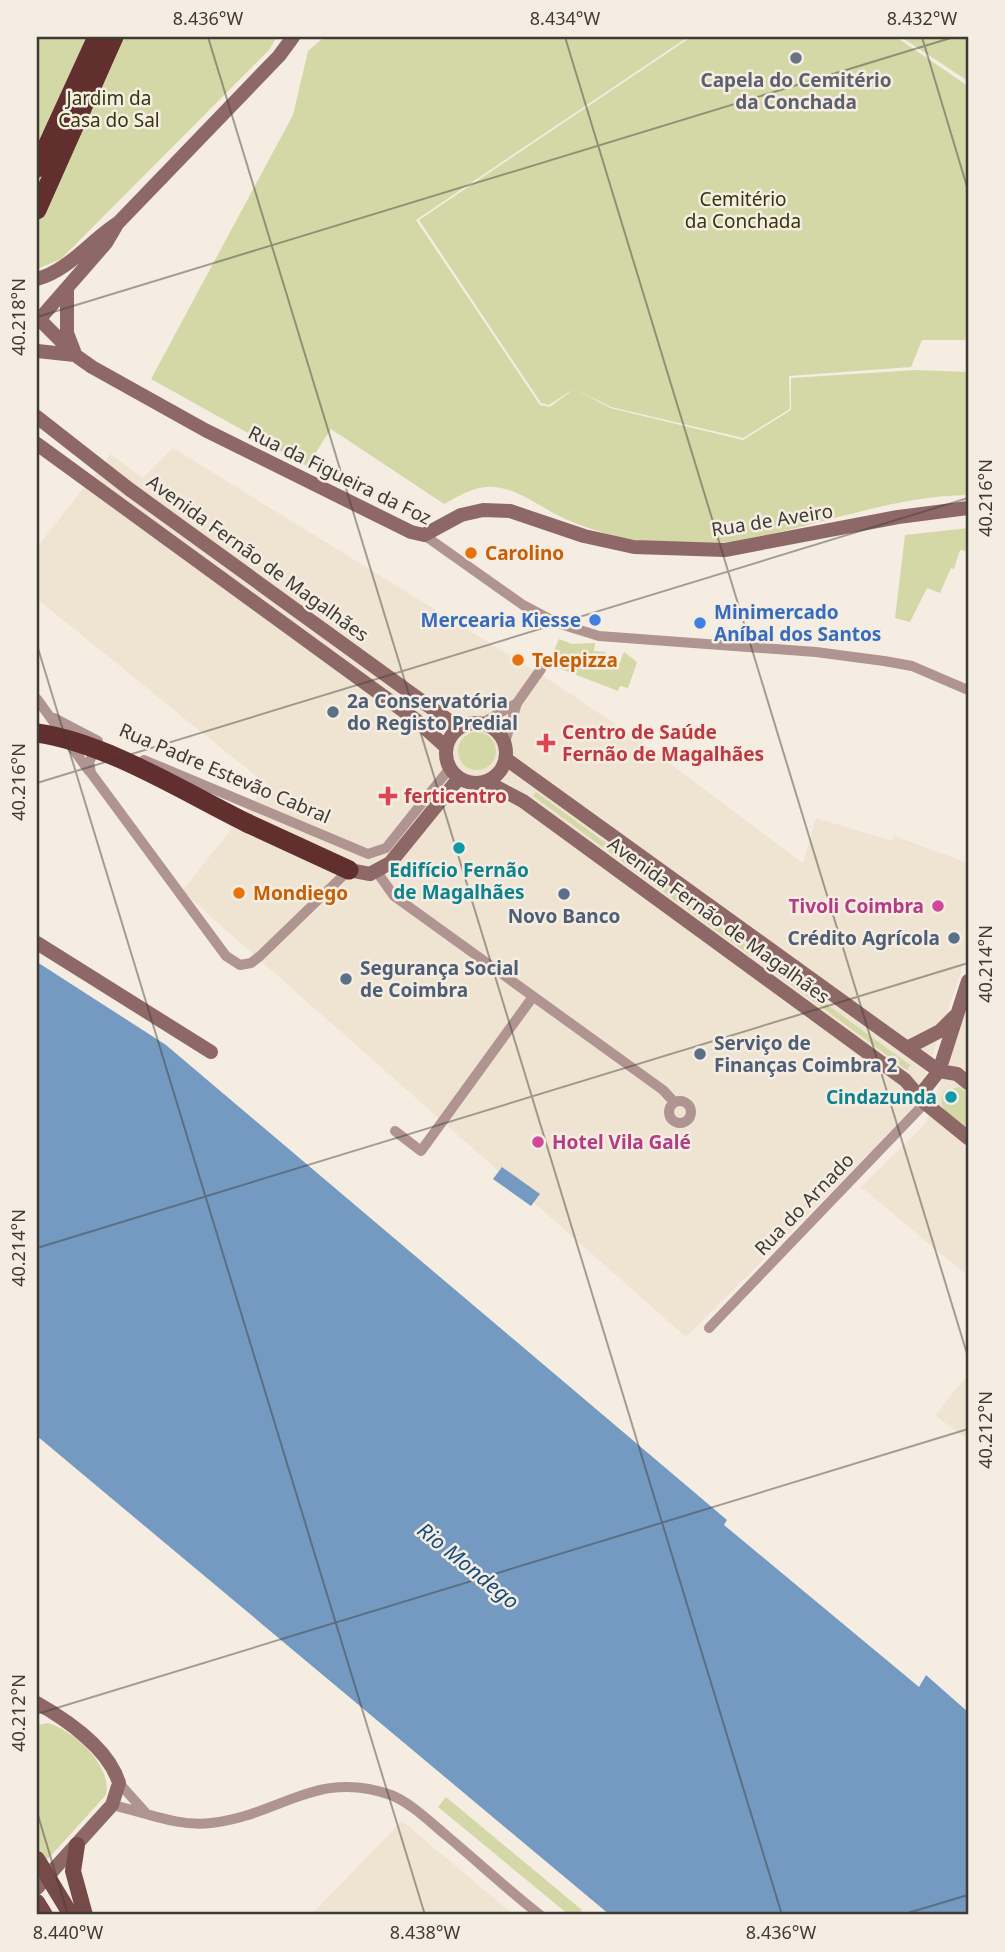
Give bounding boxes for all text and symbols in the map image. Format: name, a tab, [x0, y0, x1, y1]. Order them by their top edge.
text: 8.436°W	[173, 6, 243, 30]
text: 8.434°W	[530, 6, 600, 30]
text: 8.432°W	[887, 6, 957, 30]
marker: Capela do Cemitério da Conchada	[788, 50, 804, 66]
place label: Capela do Cemitério da Conchada	[700, 67, 892, 115]
park label: Jardim da Casa do Sal	[58, 85, 160, 133]
park label: Cemitério da Conchada	[685, 186, 801, 234]
text: 40.218°N	[6, 278, 30, 356]
street label: Rua da Figueira da Foz	[244, 419, 436, 531]
text: 40.216°N	[973, 459, 997, 537]
street label: Avenida Fernão de Magalhães	[142, 469, 374, 647]
street label: Rua de Aveiro	[709, 498, 835, 542]
place label: Carolino	[485, 540, 564, 566]
marker: Carolino	[463, 545, 479, 561]
place label: Minimercado Aníbal dos Santos	[714, 599, 881, 647]
place label: Mercearia Kiesse	[421, 607, 581, 633]
marker: Mercearia Kiesse	[587, 612, 603, 628]
marker: Minimercado Aníbal dos Santos	[692, 615, 708, 631]
place label: Telepizza	[532, 647, 618, 673]
marker: Telepizza	[510, 652, 526, 668]
place label: 2a Conservatória do Registo Predial	[347, 688, 518, 736]
marker: 2a Conservatória do Registo Predial	[325, 704, 341, 720]
street label: Rua Padre Estevão Cabral	[115, 717, 335, 829]
place label: Centro de Saúde Fernão de Magalhães	[562, 719, 764, 767]
marker: Centro de Saúde Fernão de Magalhães	[536, 733, 556, 753]
text: 40.216°N	[6, 743, 30, 821]
place label: ferticentro	[404, 783, 507, 809]
marker: ferticentro	[378, 786, 398, 806]
street label: Avenida Fernão de Magalhães	[603, 831, 835, 1009]
marker: Edifício Fernão de Magalhães	[451, 840, 467, 856]
place label: Edifício Fernão de Magalhães	[389, 857, 529, 905]
place label: Mondiego	[253, 880, 348, 906]
marker: Mondiego	[231, 885, 247, 901]
marker: Novo Banco	[556, 886, 572, 902]
place label: Tivoli Coimbra	[789, 893, 924, 919]
marker: Tivoli Coimbra	[930, 898, 946, 914]
place label: Novo Banco	[508, 903, 620, 929]
place label: Crédito Agrícola	[788, 925, 940, 951]
text: 40.214°N	[973, 925, 997, 1003]
marker: Crédito Agrícola	[946, 930, 962, 946]
place label: Segurança Social de Coimbra	[360, 955, 519, 1003]
marker: Segurança Social de Coimbra	[338, 971, 354, 987]
place label: Serviço de Finanças Coimbra 2	[714, 1030, 898, 1078]
marker: Serviço de Finanças Coimbra 2	[692, 1046, 708, 1062]
place label: Cindazunda	[826, 1084, 937, 1110]
marker: Cindazunda	[943, 1089, 959, 1105]
place label: Hotel Vila Galé	[552, 1129, 691, 1155]
marker: Hotel Vila Galé	[530, 1134, 546, 1150]
street label: Rua do Arnado	[749, 1147, 859, 1261]
text: 40.214°N	[6, 1209, 30, 1287]
text: 40.212°N	[973, 1391, 997, 1469]
water label: Rio Mondego	[412, 1516, 525, 1615]
text: 40.212°N	[6, 1674, 30, 1752]
text: 8.440°W	[33, 1920, 103, 1944]
text: 8.438°W	[390, 1920, 460, 1944]
text: 8.436°W	[746, 1920, 816, 1944]

